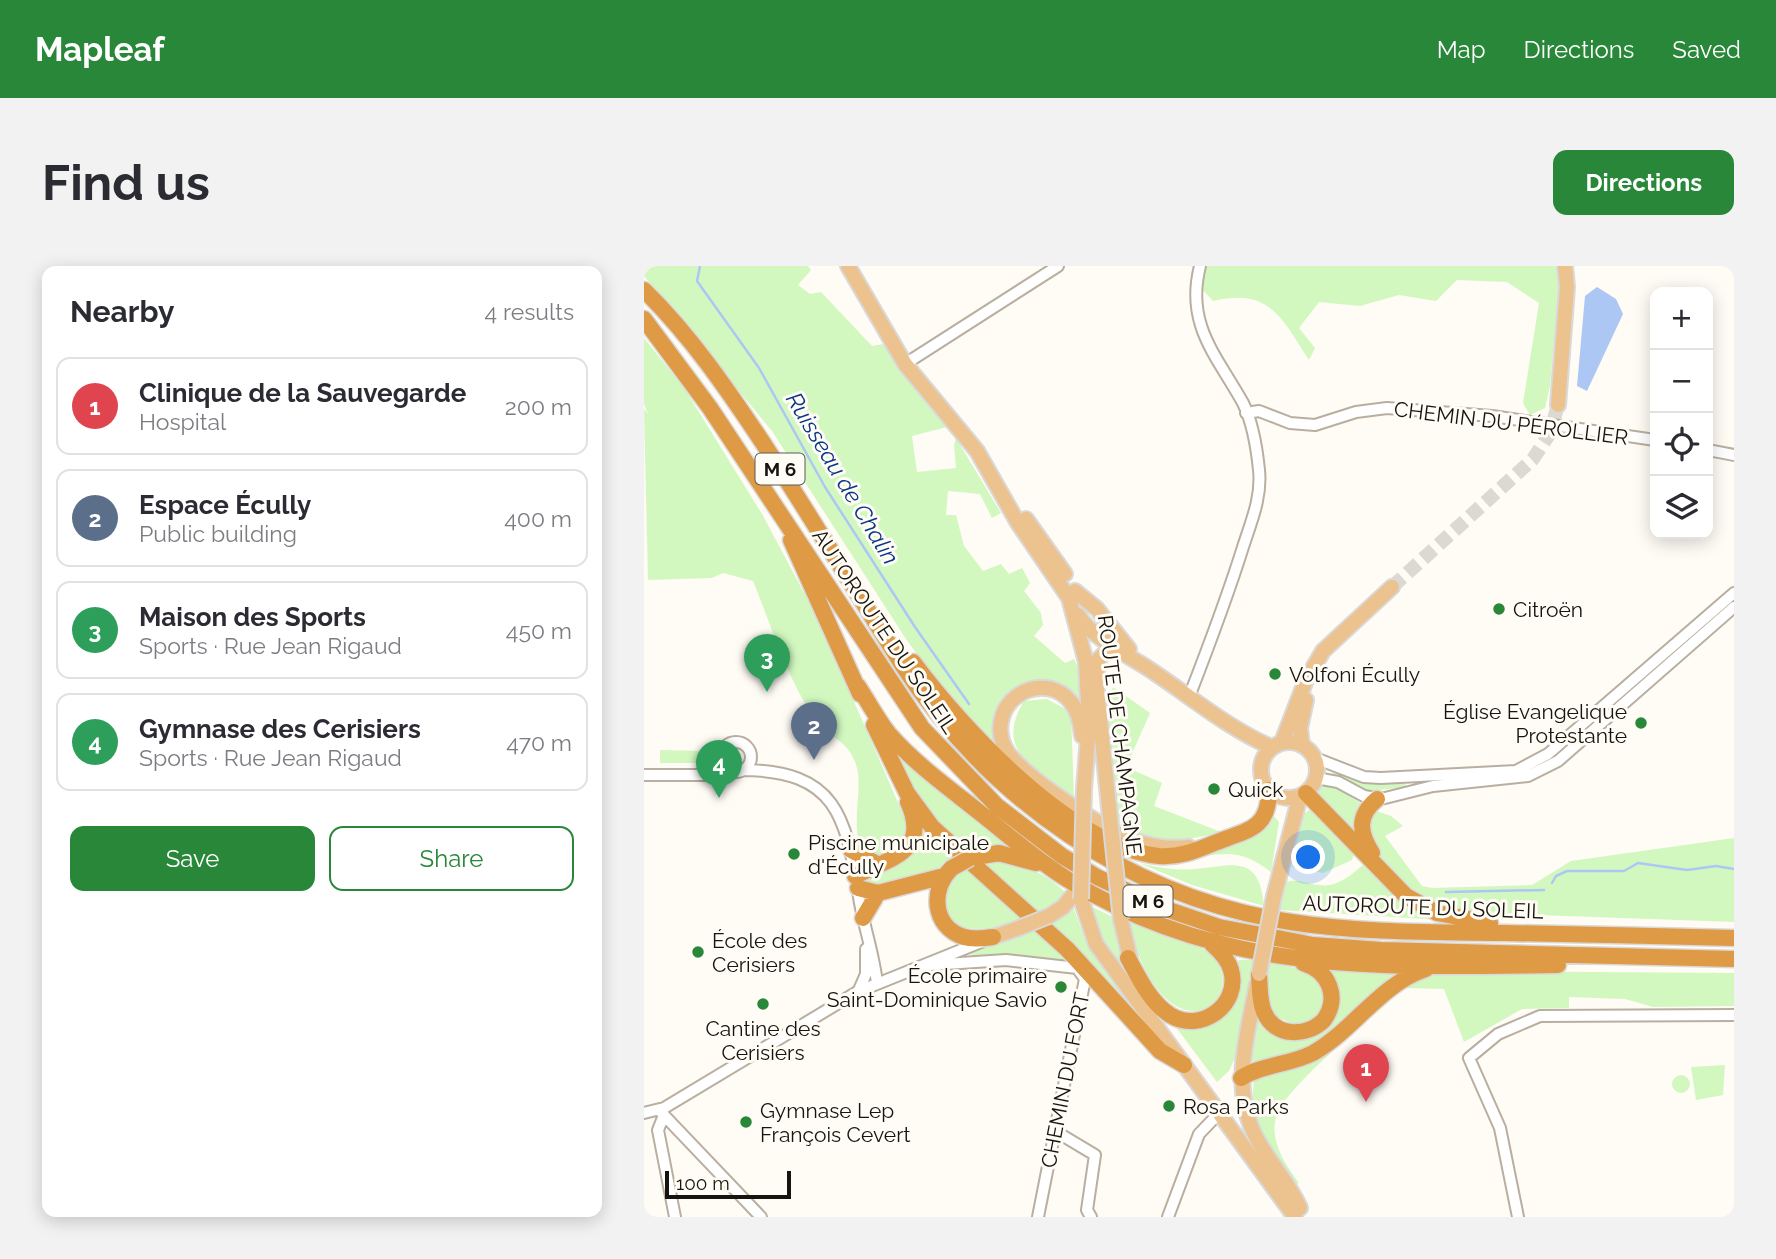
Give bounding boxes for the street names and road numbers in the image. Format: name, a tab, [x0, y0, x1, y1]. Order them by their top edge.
street label: CHEMIN DU PÉROLLIER	[1393, 396, 1629, 450]
road number: M 6	[755, 454, 804, 484]
street label: AUTOROUTE DU SOLEIL	[807, 524, 963, 738]
street label: ROUTE DE CHAMPAGNE	[1093, 614, 1147, 856]
road number: M 6	[1124, 886, 1172, 916]
street label: AUTOROUTE DU SOLEIL	[1302, 890, 1544, 924]
street label: CHEMIN DU FORT	[1036, 990, 1094, 1170]

